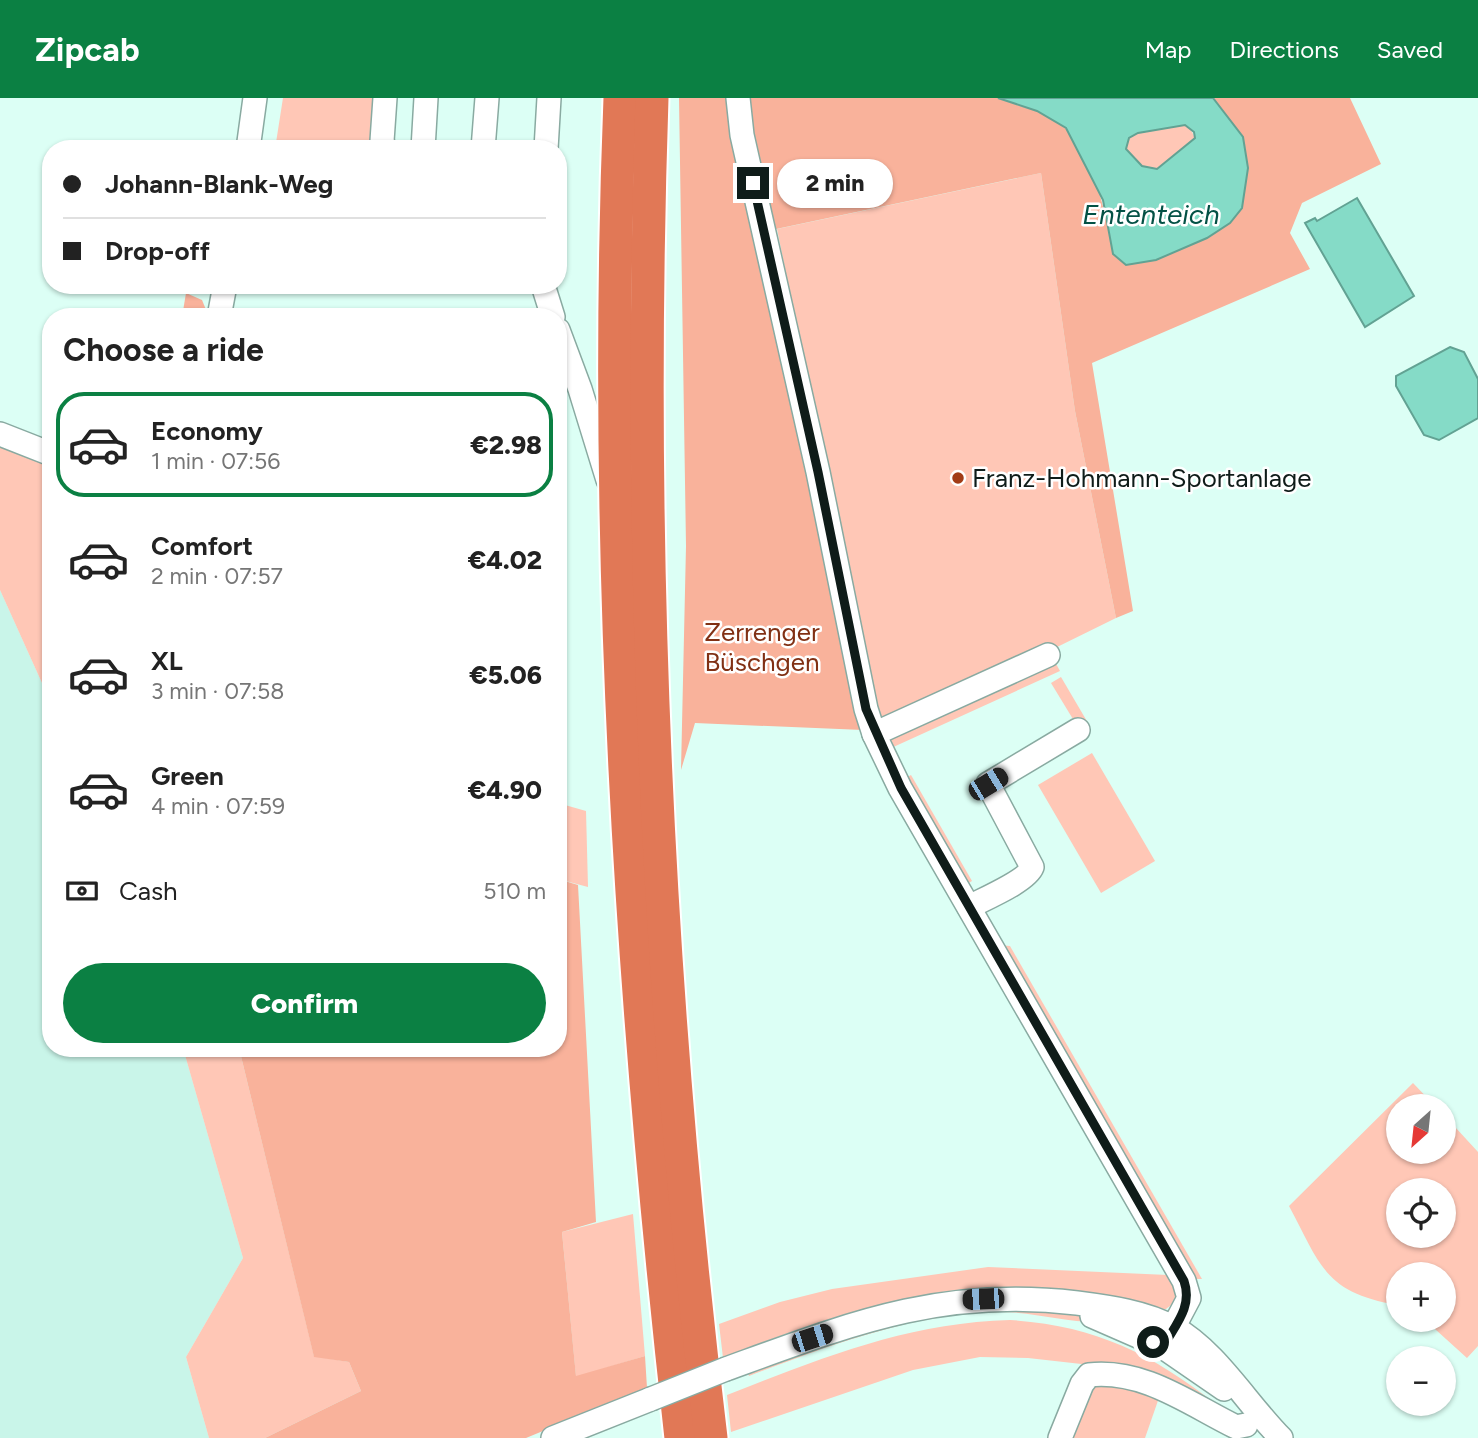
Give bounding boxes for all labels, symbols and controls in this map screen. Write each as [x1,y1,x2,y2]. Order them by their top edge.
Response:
text: Zipcab [35,30,140,69]
text: Map [1145,35,1191,64]
text: Directions [1229,35,1339,64]
text: Saved [1377,35,1443,64]
callout: 2 min [778,158,893,208]
route end [737,167,769,199]
text: Johann-Blank-Weg [105,168,333,200]
text: 2 min [806,169,864,197]
water label: Ententeich [1082,197,1220,231]
text: Drop-off [105,235,210,267]
text: Choose a ride [63,331,264,369]
icon: car [67,413,130,476]
text: Economy [151,415,263,447]
text: €2.98 [470,429,542,461]
text: 1 min · 07:56 [151,447,280,475]
place label: Franz-Hohmann-Sportanlage [972,462,1312,494]
marker: Franz-Hohmann-Sportanlage [950,470,966,486]
icon: car [67,528,130,591]
text: Comfort [151,530,253,562]
text: €4.02 [468,544,542,576]
text: 2 min · 07:57 [151,562,283,590]
park label: Zerrenger Büschgen [704,616,820,678]
icon: car [67,643,130,706]
text: XL [151,645,183,677]
text: €5.06 [469,659,542,691]
text: 3 min · 07:58 [151,677,284,705]
icon: car [67,758,130,821]
text: Green [151,760,224,792]
car [965,764,1012,804]
text: €4.90 [468,774,542,806]
text: 4 min · 07:59 [151,792,285,820]
icon: cash [63,872,101,910]
text: Cash [119,875,178,907]
text: 510 m [483,877,546,905]
button: Confirm [63,963,546,1043]
north arrow [1386,1094,1456,1164]
map controls [1386,1094,1456,1416]
button: locate [1386,1178,1456,1248]
button: + [1386,1262,1456,1332]
car [962,1288,1005,1310]
car [789,1322,836,1354]
route start [1137,1326,1169,1358]
button: − [1386,1346,1456,1416]

